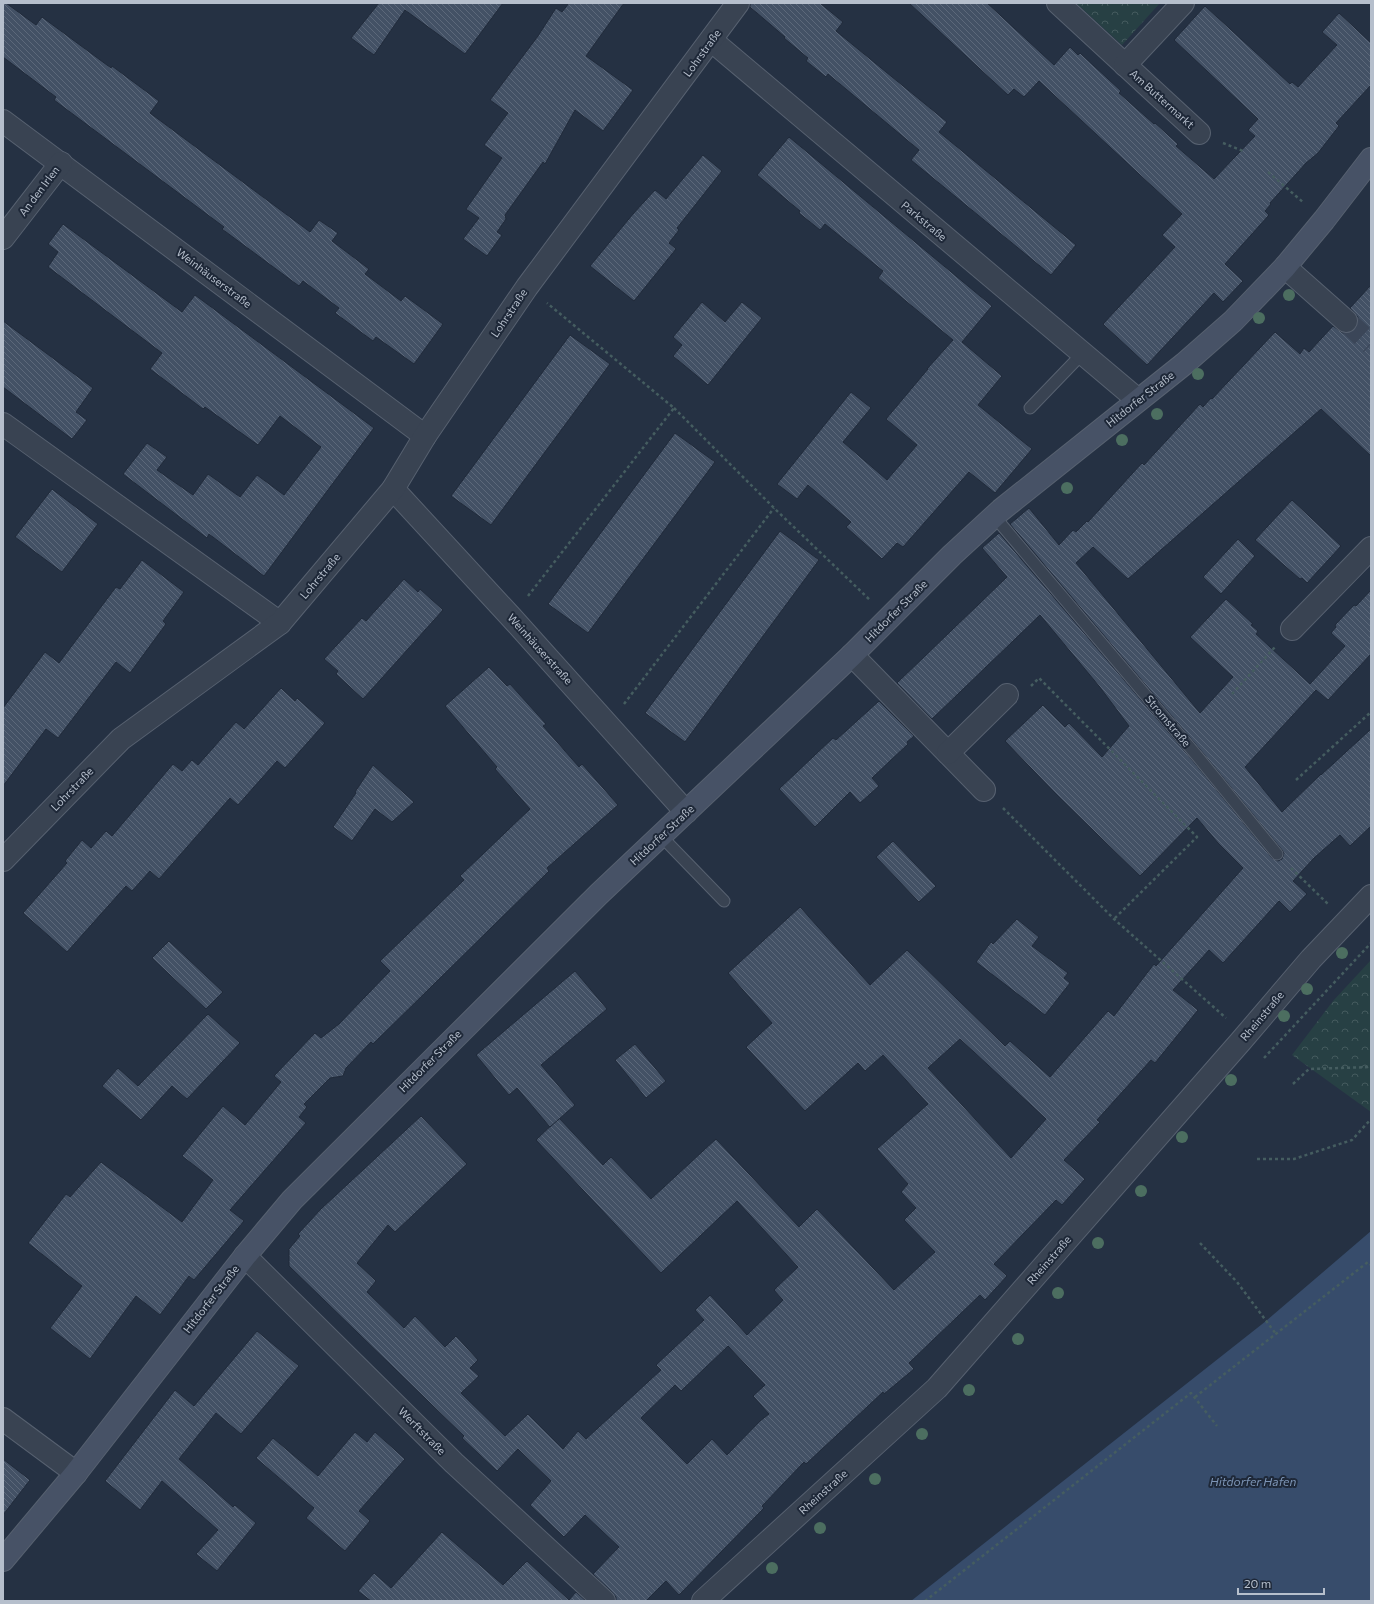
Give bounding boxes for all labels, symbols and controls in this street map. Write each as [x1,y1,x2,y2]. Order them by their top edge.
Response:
street label: Lohrstraße [680,26,723,79]
street label: Am Buttermarkt [1128,66,1197,131]
street label: An den Irlen [16,163,62,218]
street label: Parkstraße [899,198,950,243]
street label: Weinhäuserstraße [174,245,255,310]
street label: Lohrstraße [488,286,530,339]
street label: Hitdorfer Straße [1103,368,1176,429]
street label: Lohrstraße [297,550,343,601]
street label: Hitdorfer Straße [862,577,930,644]
street label: Weinhäuserstraße [505,611,576,687]
street label: Stromstraße [1143,692,1194,749]
street label: Lohrstraße [48,764,96,813]
street label: Hitdorfer Straße [627,802,696,868]
street label: Rheinstraße [1237,988,1286,1043]
street label: Hitdorfer Straße [396,1027,464,1094]
street label: Rheinstraße [1024,1232,1074,1287]
street label: Hitdorfer Straße [180,1262,241,1335]
street label: Werftstraße [396,1404,449,1457]
street label: Rheinstraße [796,1466,850,1517]
water label: Hitdorfer Hafen [1210,1474,1296,1488]
scale bar [1238,1570,1324,1596]
text: 20 m [1244,1576,1271,1590]

